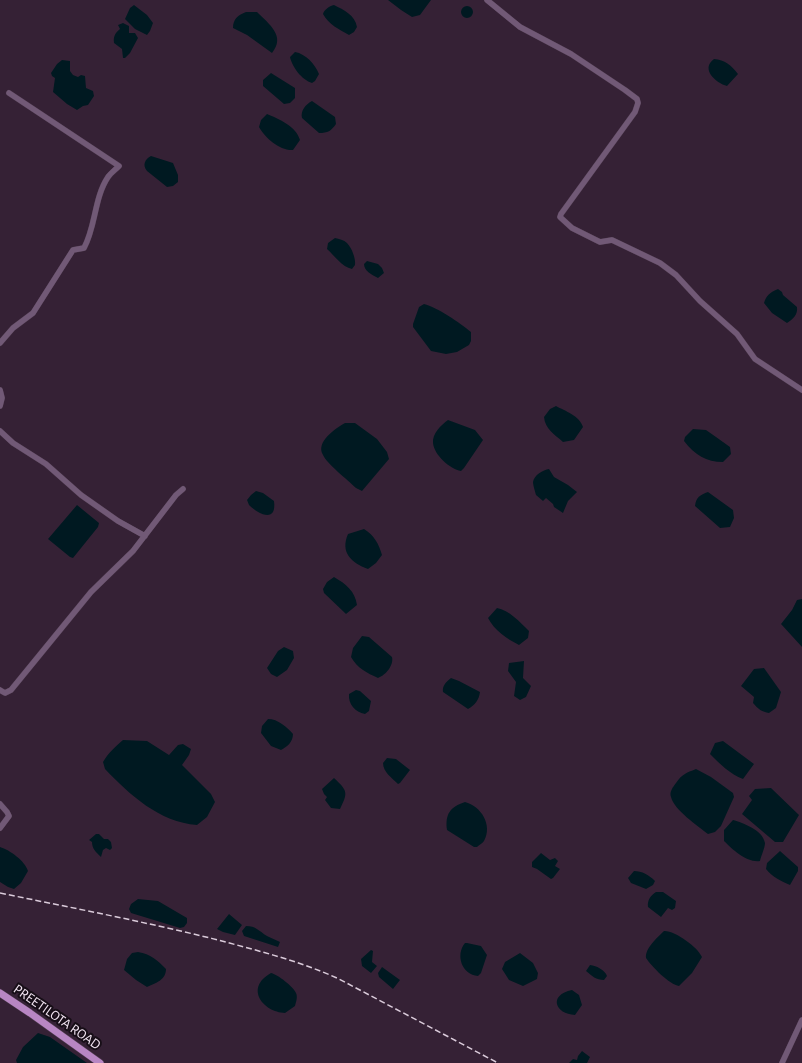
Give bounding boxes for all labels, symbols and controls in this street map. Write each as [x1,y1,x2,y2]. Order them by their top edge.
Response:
street label: PREETILOTA ROAD [10,981,104,1053]

